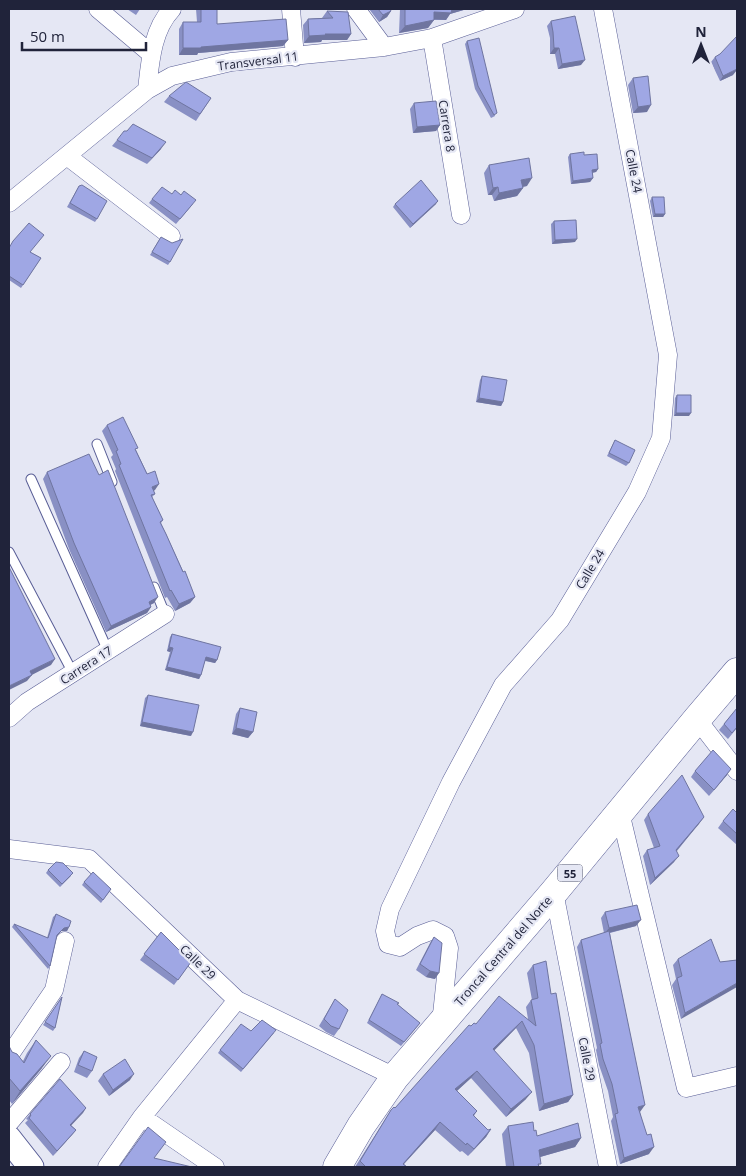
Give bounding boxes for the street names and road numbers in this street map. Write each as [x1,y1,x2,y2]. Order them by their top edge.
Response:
street label: Transversal 11 [217,48,299,74]
street label: Carrera 8 [435,99,460,153]
street label: Calle 24 [621,148,647,194]
street label: Calle 24 [571,546,609,592]
street label: Carrera 17 [57,642,116,688]
road number: 55 [558,864,582,881]
street label: Troncal Central del Norte [450,892,556,1010]
street label: Calle 29 [176,941,220,983]
street label: Calle 29 [574,1036,600,1082]

